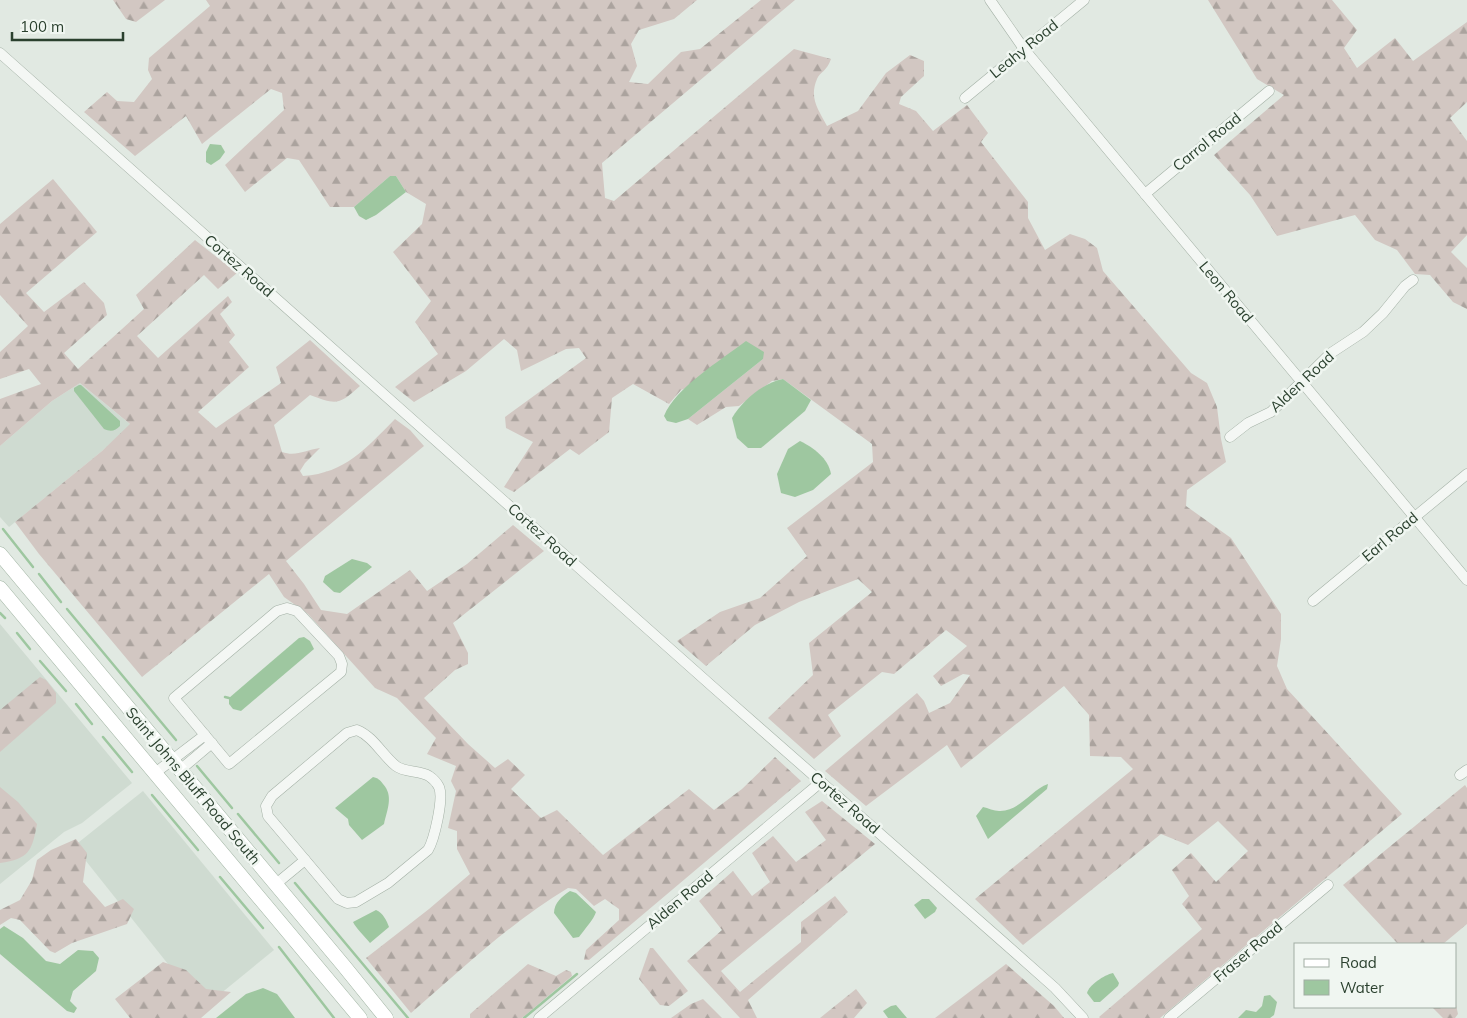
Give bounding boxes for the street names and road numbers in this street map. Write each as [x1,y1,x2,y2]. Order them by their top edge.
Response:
street label: Leahy Road [986,15,1062,82]
street label: Carrol Road [1169,108,1245,175]
street label: Cortez Road [201,230,278,301]
street label: Leon Road [1195,257,1258,326]
street label: Alden Road [1265,347,1338,416]
street label: Cortez Road [504,499,581,570]
street label: Earl Road [1358,508,1422,566]
street label: Saint Johns Bluff Road South [122,703,265,868]
street label: Cortez Road [807,767,884,838]
street label: Alden Road [642,866,717,933]
street label: Fraser Road [1209,917,1286,986]

